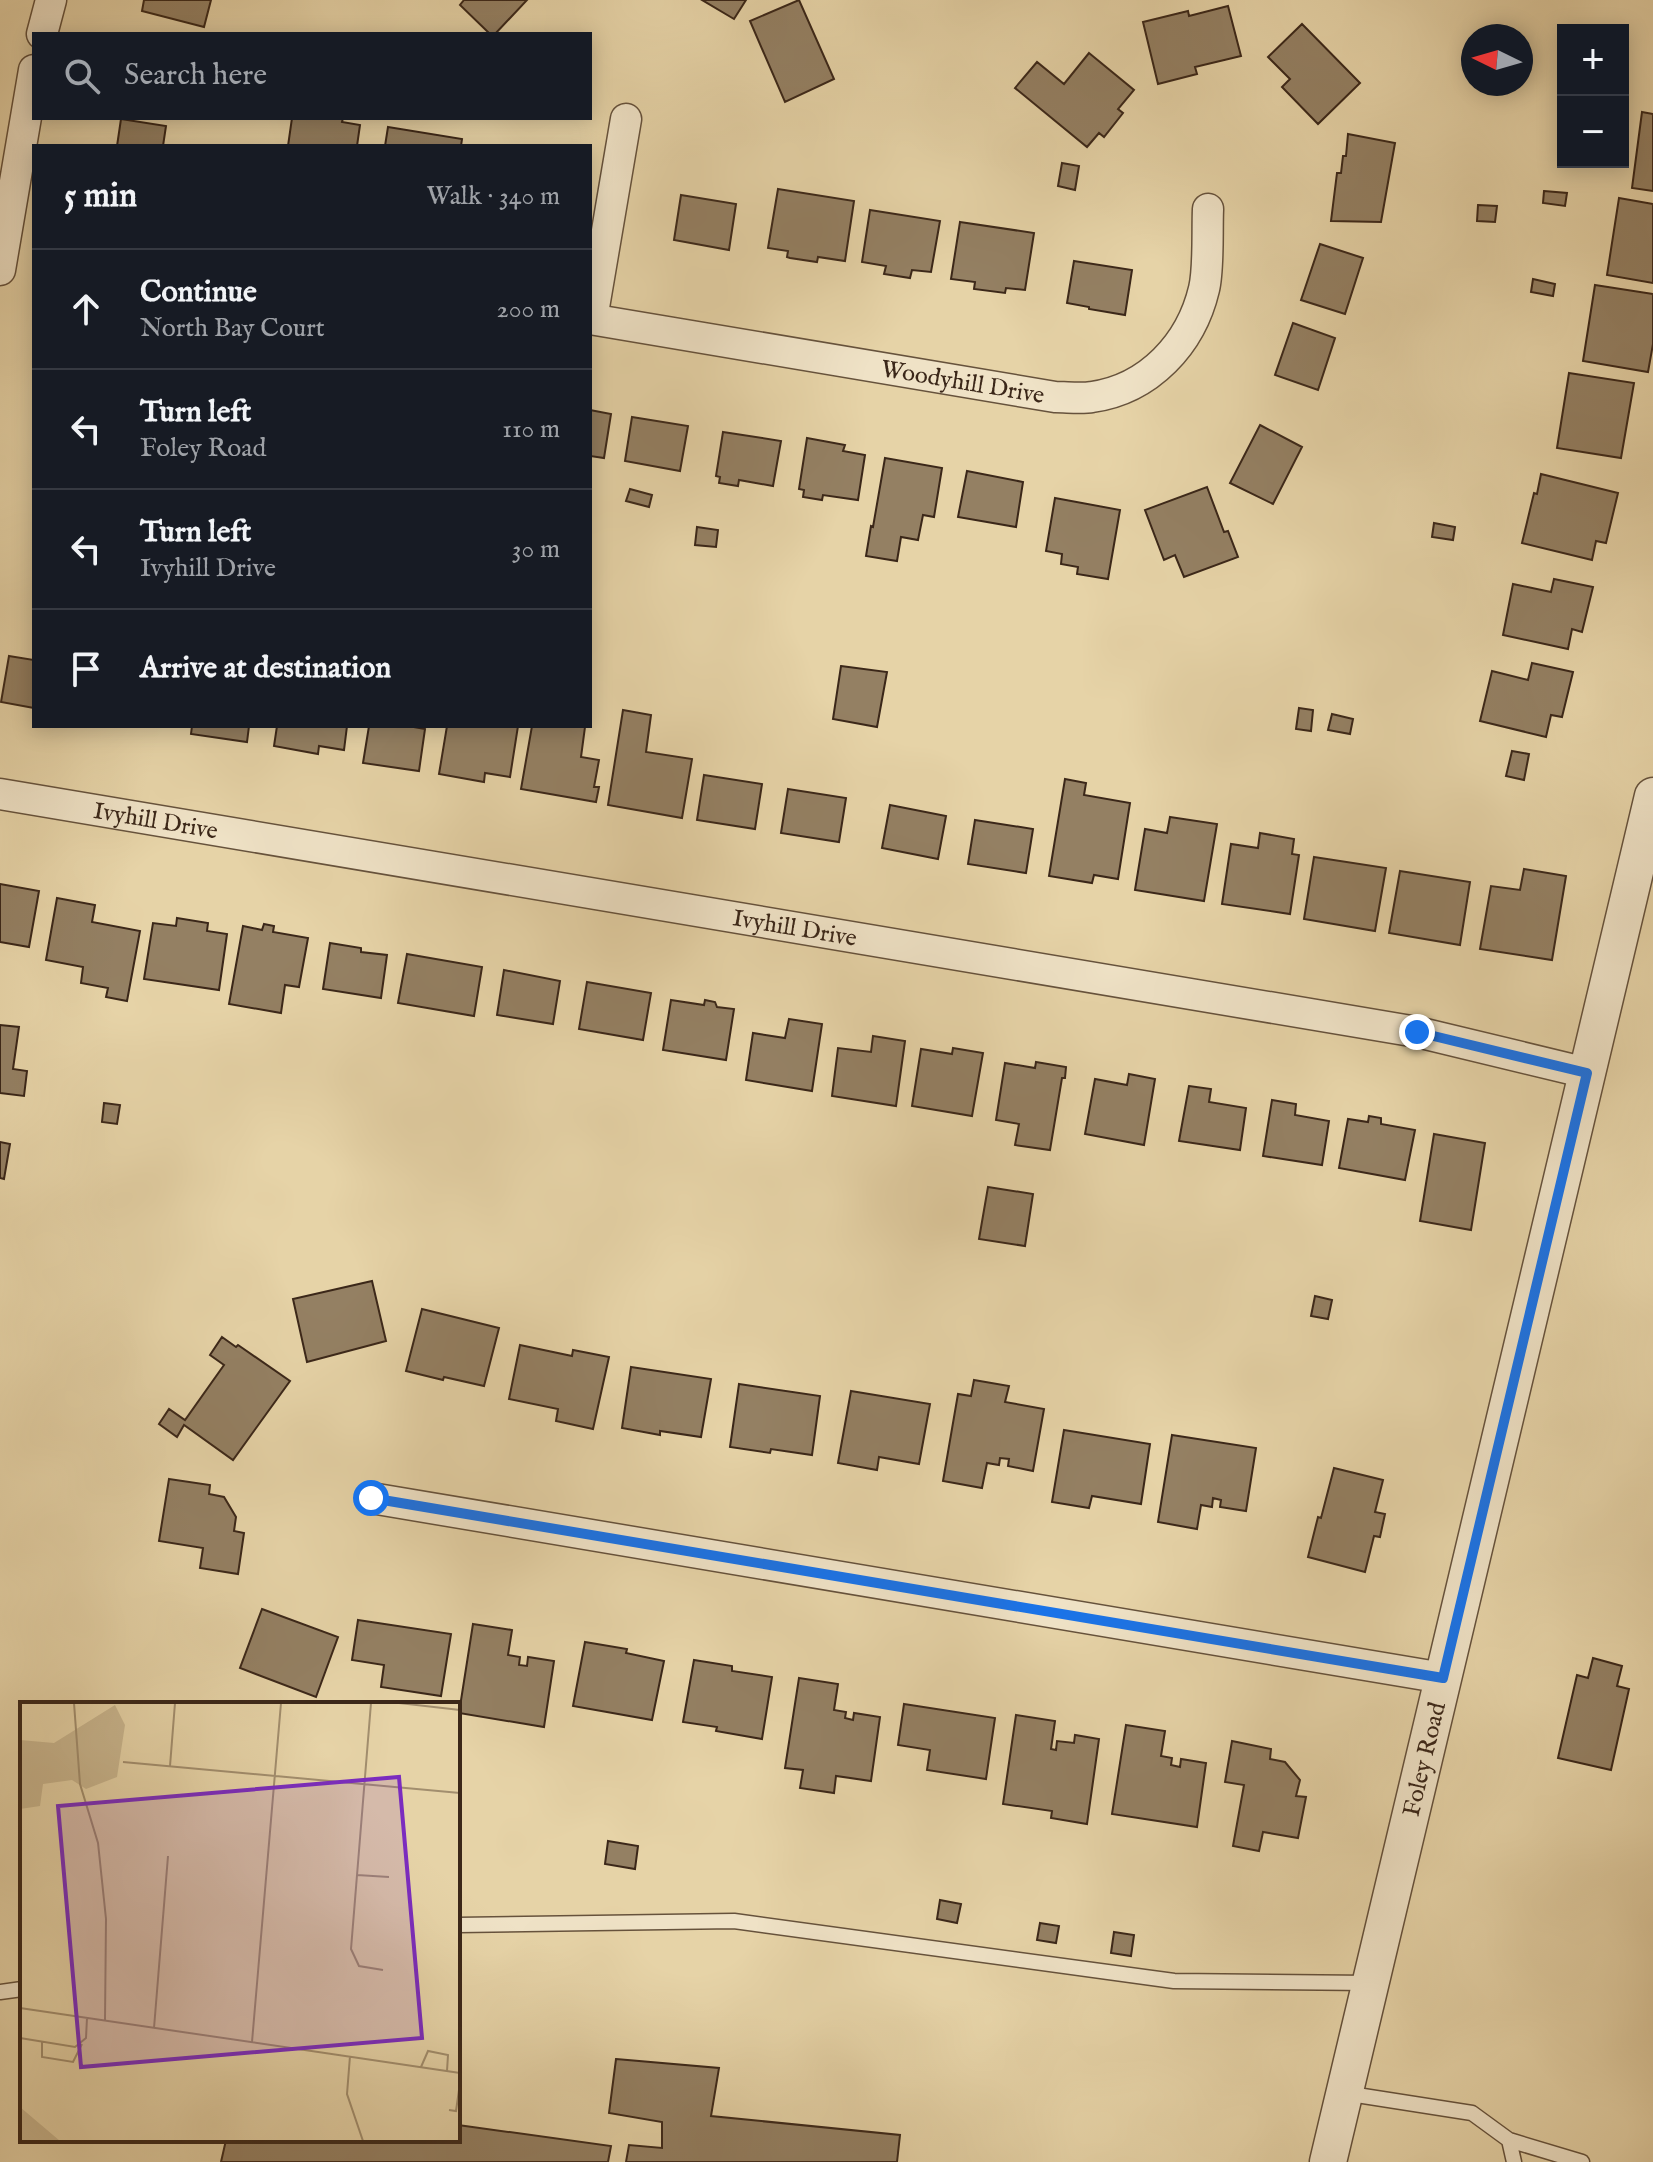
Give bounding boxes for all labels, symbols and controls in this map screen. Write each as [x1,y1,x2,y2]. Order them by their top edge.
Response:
north arrow [1461,24,1533,96]
map controls [1557,24,1629,168]
button: + [1557,24,1629,96]
search box [32,32,592,120]
icon: search [60,54,104,98]
text: Search here [124,57,267,95]
button: − [1557,96,1629,168]
text: 5 min [64,175,137,218]
text: Walk · 340 m [426,180,560,213]
text: Continue [140,274,257,312]
icon: ahead [64,287,108,331]
text: 200 m [496,293,560,326]
text: North Bay Court [140,312,325,345]
street label: Woodyhill Drive [878,354,1047,412]
text: Turn left [140,394,251,432]
icon: left [64,407,108,451]
text: 110 m [502,413,560,446]
text: Foley Road [140,432,266,465]
text: Turn left [140,514,251,552]
icon: left [64,527,108,571]
text: 30 m [512,533,560,566]
text: Ivyhill Drive [140,552,276,585]
icon: arrive [64,647,108,691]
text: Arrive at destination [140,650,391,688]
street label: Ivyhill Drive [91,796,220,847]
street label: Ivyhill Drive [730,903,859,955]
route end [1399,1014,1435,1050]
route start [353,1480,389,1516]
street label: Foley Road [1397,1699,1454,1820]
inset map [20,1702,460,2142]

